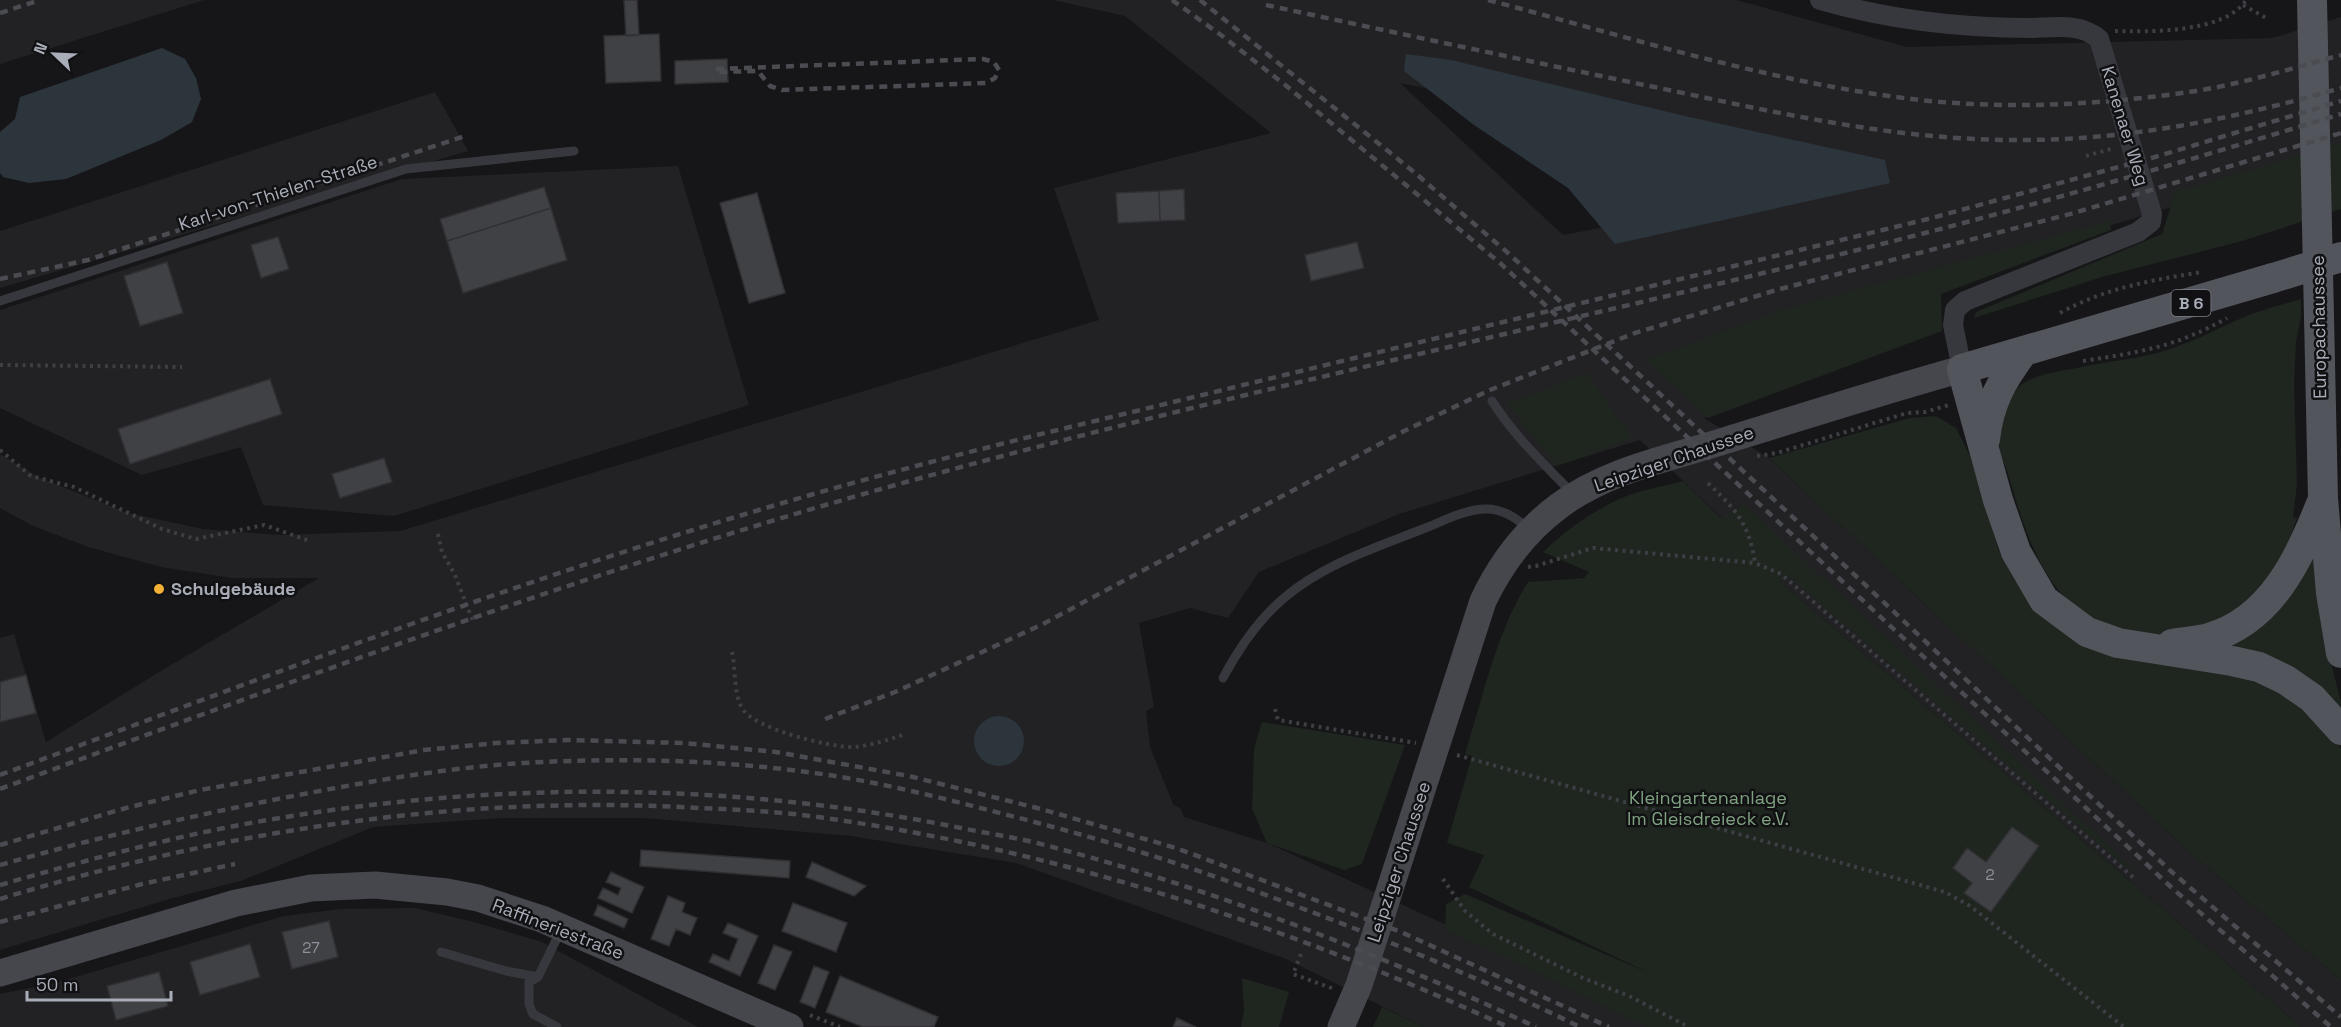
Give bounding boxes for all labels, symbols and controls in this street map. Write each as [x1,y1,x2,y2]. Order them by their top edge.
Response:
north arrow [24,24,84,84]
text: N [29,39,52,57]
street label: Kanenaer Weg [2096,63,2155,188]
street label: Karl-von-Thielen-Straße [176,149,380,236]
street label: Europachaussee [2306,255,2331,399]
road number: B 6 [2172,290,2210,316]
street label: Leipziger Chaussee [1591,420,1757,497]
place label: Schulgebäude [171,577,296,600]
marker: Schulgebäude [152,582,166,596]
street label: Leipziger Chaussee [1362,779,1435,945]
park label: Kleingartenanlage Im Gleisdreieck e.V. [1627,786,1789,830]
house number: 2 [1985,865,1995,884]
street label: Raffineriestraße [489,893,627,964]
house number: 27 [302,938,320,957]
scale bar [27,964,171,1002]
text: 50 m [36,973,78,996]

